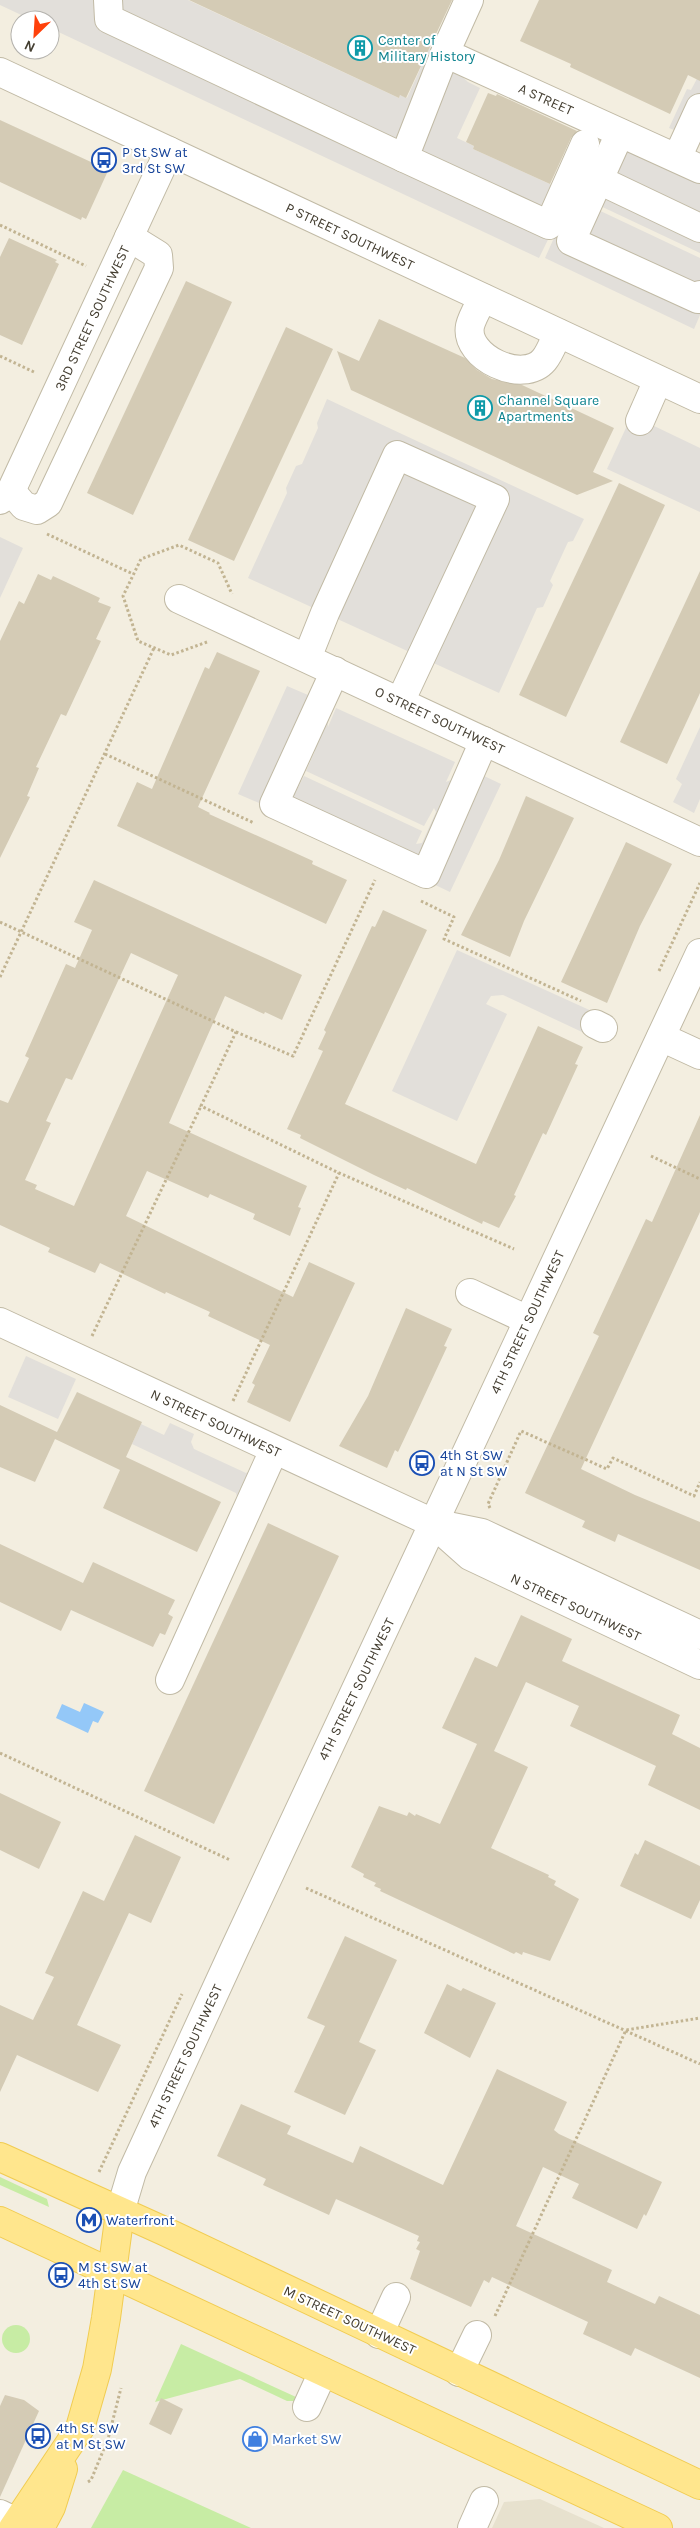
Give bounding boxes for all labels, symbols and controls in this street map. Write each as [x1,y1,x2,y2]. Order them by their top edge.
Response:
north arrow [10,10,60,60]
place label: Center of Military History [378,32,476,65]
building icon: Center of Military History [347,35,373,61]
text: N [22,37,38,56]
street label: A STREET [516,80,576,119]
place label: P St SW at 3rd St SW [122,144,187,177]
bus stop icon: P St SW at 3rd St SW [91,147,117,173]
street label: P STREET SOUTHWEST [283,199,417,274]
street label: 3RD STREET SOUTHWEST [51,243,134,394]
place label: Channel Square Apartments [498,392,599,425]
building icon: Channel Square Apartments [467,395,493,421]
street label: O STREET SOUTHWEST [372,683,507,758]
street label: 4TH STREET SOUTHWEST [487,1248,568,1397]
street label: N STREET SOUTHWEST [148,1386,284,1461]
place label: 4th St SW at N St SW [440,1447,508,1480]
bus stop icon: 4th St SW at N St SW [409,1450,435,1476]
street label: N STREET SOUTHWEST [508,1570,644,1645]
street label: 4TH STREET SOUTHWEST [315,1615,398,1763]
street label: 4TH STREET SOUTHWEST [145,1982,226,2131]
metro station icon: Waterfront [76,2207,102,2233]
place label: Waterfront [106,2212,175,2229]
place label: M St SW at 4th St SW [78,2259,148,2292]
bus stop icon: M St SW at 4th St SW [48,2262,74,2288]
street label: M STREET SOUTHWEST [281,2282,419,2359]
place label: 4th St SW at M St SW [56,2420,126,2453]
bus stop icon: 4th St SW at M St SW [25,2423,51,2449]
shop icon: Market SW [242,2426,268,2452]
place label: Market SW [272,2431,342,2448]

